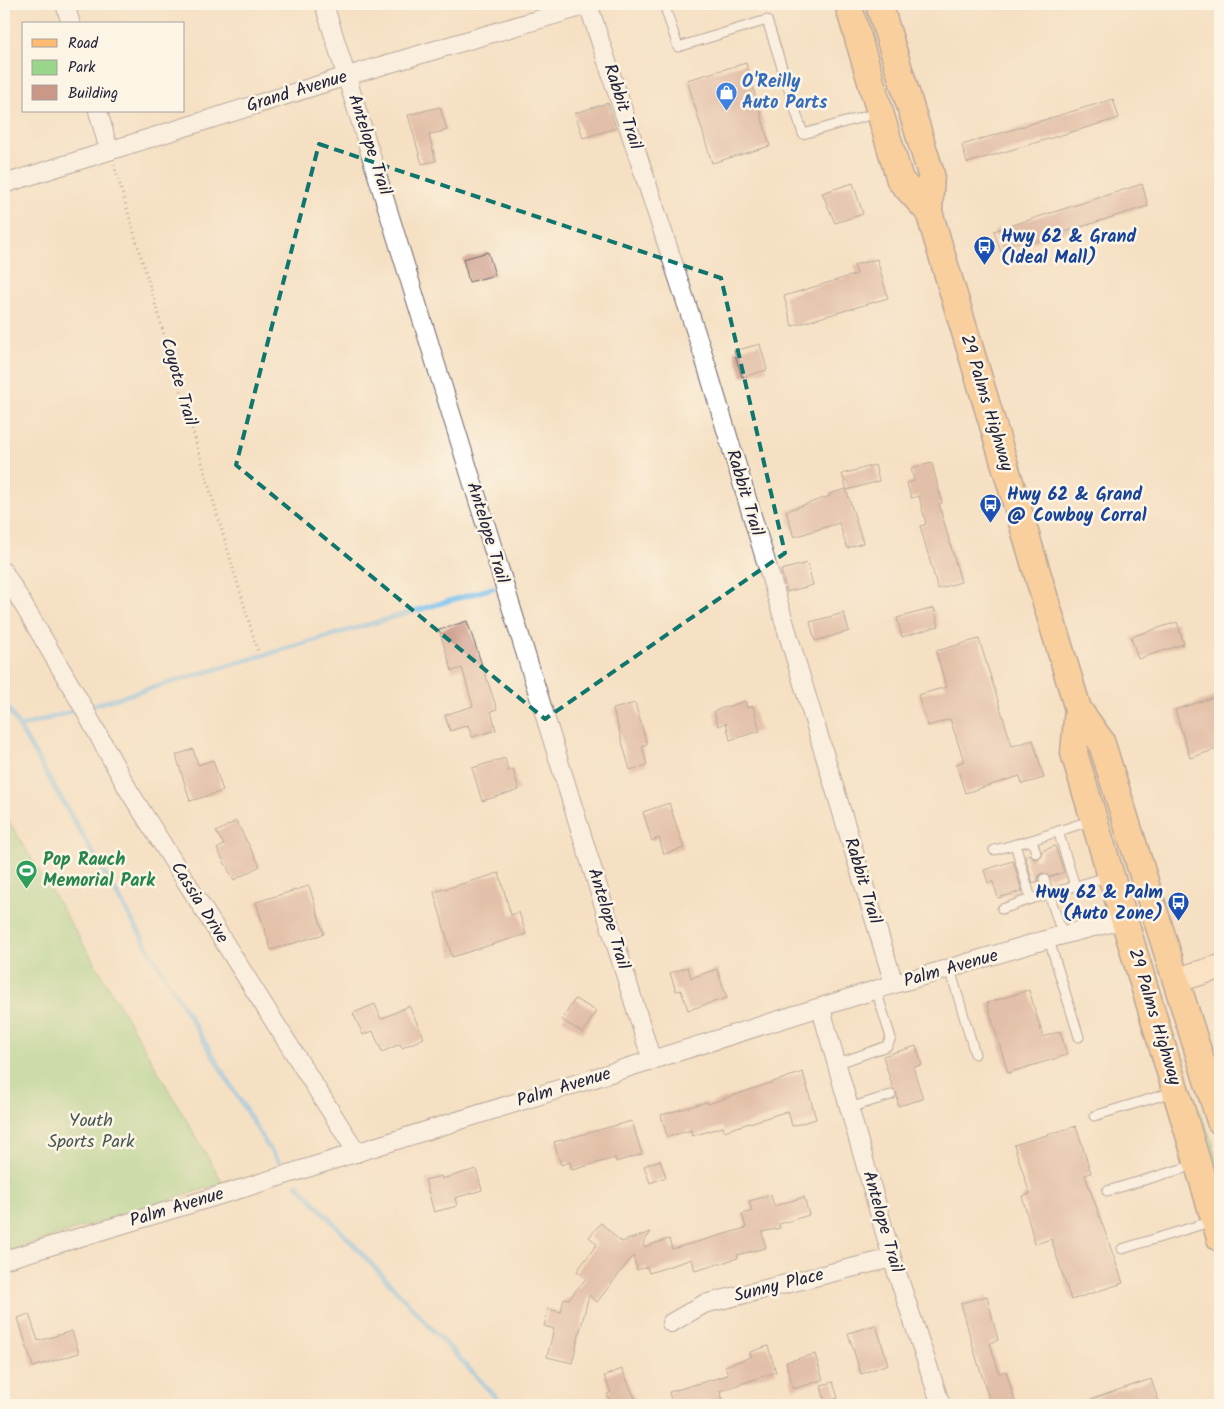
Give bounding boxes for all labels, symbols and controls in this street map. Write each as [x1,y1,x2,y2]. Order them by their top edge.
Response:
legend [22,22,185,112]
text: Road [68,32,99,56]
text: Park [68,56,96,80]
street label: Rabbit Trail [594,60,650,154]
street label: Grand Avenue [243,63,351,121]
place label: O'Reilly Auto Parts [742,68,828,118]
shop icon: O'Reilly Auto Parts [714,80,738,111]
text: Building [68,82,118,106]
street label: Antelope Trail [339,91,399,200]
place label: Hwy 62 & Grand (Ideal Mall) [1001,223,1136,273]
bus stop icon: Hwy 62 & Grand (Ideal Mall) [973,235,997,266]
street label: 29 Palms Highway [951,331,1021,476]
street label: Coyote Trail [152,334,205,430]
street label: Rabbit Trail [717,446,771,540]
street label: Antelope Trail [458,479,516,588]
place label: Hwy 62 & Grand @ Cowboy Corral [1007,481,1147,531]
bus stop icon: Hwy 62 & Grand @ Cowboy Corral [979,493,1003,524]
street label: Rabbit Trail [835,834,889,928]
place label: Pop Rauch Memorial Park [43,846,156,896]
street label: Cassia Drive [162,856,236,950]
sports icon: Pop Rauch Memorial Park [15,858,39,889]
street label: Antelope Trail [579,865,637,974]
place label: Hwy 62 & Palm (Auto Zone) [1035,879,1163,929]
bus stop icon: Hwy 62 & Palm (Auto Zone) [1167,891,1191,922]
street label: Palm Avenue [900,942,1002,996]
street label: 29 Palms Highway [1119,945,1189,1090]
street label: Palm Avenue [513,1060,615,1116]
park label: Youth Sports Park [48,1107,135,1157]
street label: Antelope Trail [854,1168,911,1277]
street label: Palm Avenue [126,1180,228,1236]
street label: Sunny Place [731,1261,827,1311]

